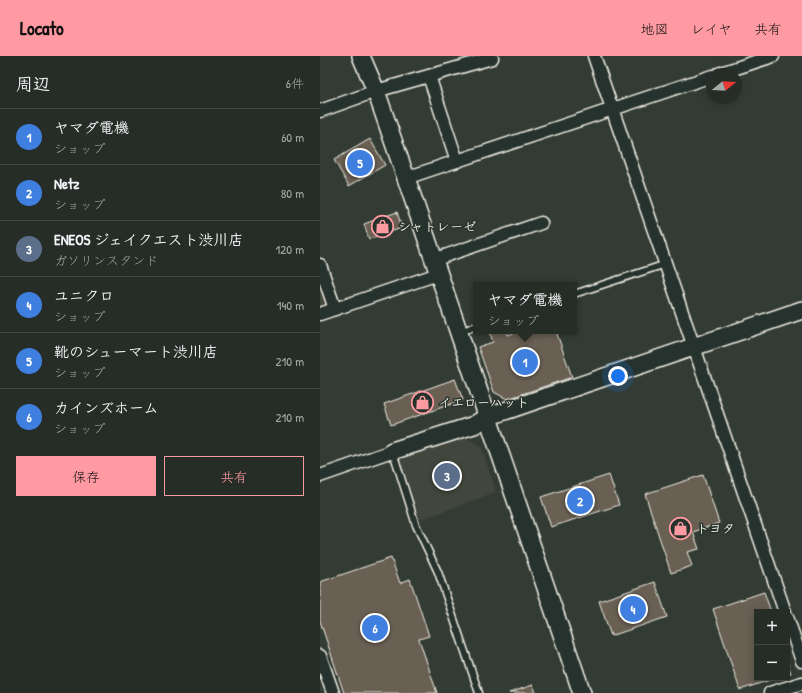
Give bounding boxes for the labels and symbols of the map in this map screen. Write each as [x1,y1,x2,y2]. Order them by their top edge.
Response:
north arrow [706,68,742,104]
pin: 5 [347,148,373,178]
shop icon: シャトレーゼ [370,213,396,239]
place label: シャトレーゼ [398,217,476,235]
pin: 1 [512,347,538,377]
your location [608,366,628,386]
shop icon: イエローハット [410,389,436,415]
place label: イエローハット [438,393,529,411]
pin: 3 [434,461,460,491]
pin: 2 [567,486,593,516]
shop icon: トヨタ [668,515,694,541]
place label: トヨタ [696,519,735,537]
pin: 4 [620,594,646,624]
pin: 6 [362,613,388,643]

